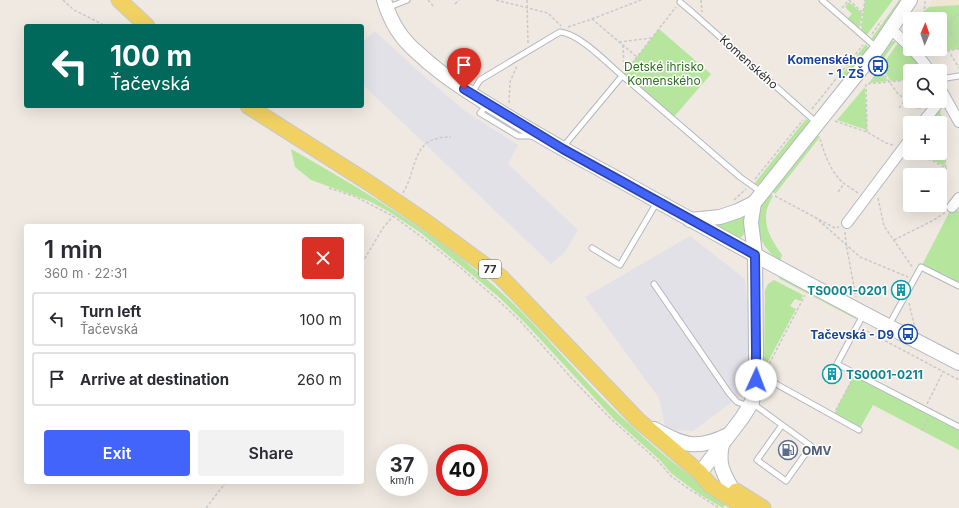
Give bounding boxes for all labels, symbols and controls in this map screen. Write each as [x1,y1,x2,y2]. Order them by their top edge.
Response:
north arrow [903,12,947,56]
map controls [903,12,947,212]
street label: Komenského [717,32,781,92]
text: 100 m [110,39,192,73]
icon: left [44,40,96,92]
pin [447,48,481,89]
place label: Komenského - 1. ZŠ [788,52,864,81]
icon: arrive [453,54,475,76]
bus stop icon: Komenského - 1. ZŠ [867,55,889,77]
park label: Detské ihrisko Komenského [624,59,704,88]
button: search [903,64,947,108]
text: Ťačevská [110,73,190,94]
button: + [903,116,947,160]
button: − [903,168,947,212]
text: 1 min [44,235,103,264]
button: close [302,237,344,279]
road number: 77 [479,260,501,278]
text: 360 m · 22:31 [44,265,127,281]
building icon: TS0001-0201 [890,279,912,301]
place label: TS0001-0201 [807,283,887,298]
text: Turn left [80,302,141,321]
icon: left [46,308,68,330]
text: 100 m [300,310,342,329]
text: Ťačevská [80,321,138,337]
bus stop icon: Tačevská - D9 [897,323,919,345]
place label: Tačevská - D9 [810,327,894,342]
position arrow [735,359,777,401]
building icon: TS0001-0211 [821,363,843,385]
place label: TS0001-0211 [846,367,923,382]
icon: arrive [46,368,68,390]
text: Arrive at destination [80,370,229,389]
text: 260 m [297,370,342,389]
button: Exit [44,430,190,476]
button: Share [198,430,344,476]
fuel station icon: OMV [777,439,799,461]
place label: OMV [802,443,831,458]
speed limit sign: 40 [436,444,488,496]
text: 37 [390,453,414,477]
text: km/h [390,474,414,486]

